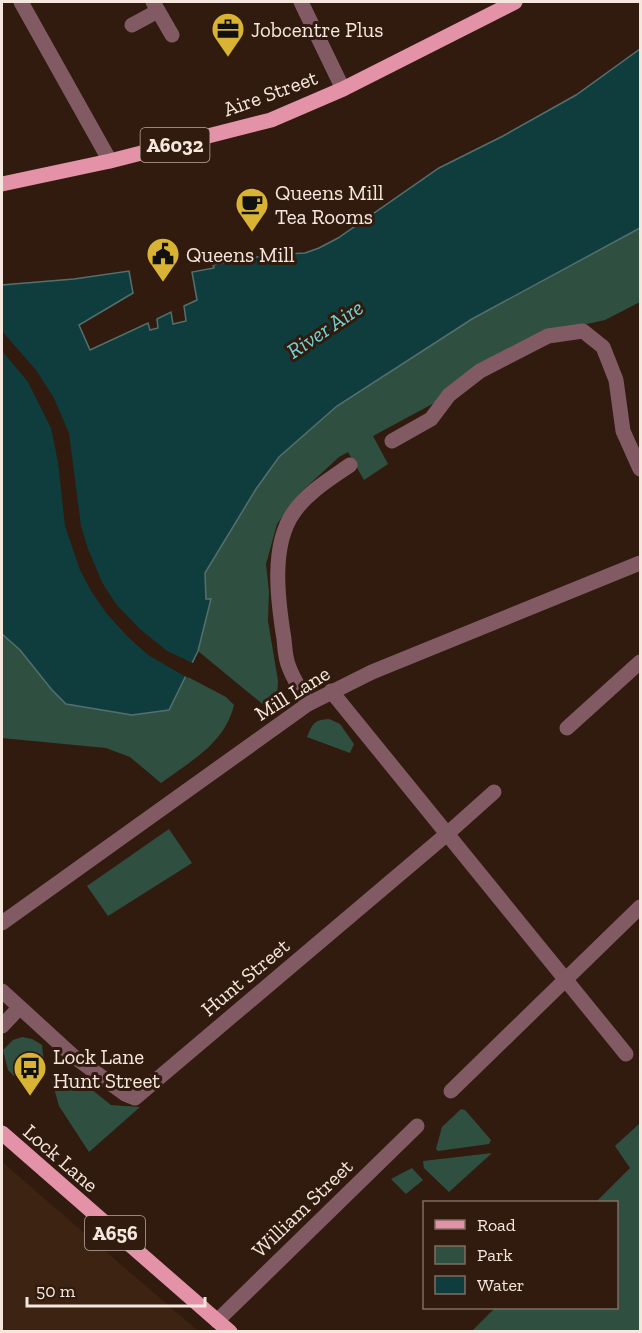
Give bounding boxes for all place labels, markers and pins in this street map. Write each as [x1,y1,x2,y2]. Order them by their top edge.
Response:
office icon: Jobcentre Plus [210,11,246,58]
place label: Jobcentre Plus [251,17,384,42]
place label: Queens Mill Tea Rooms [275,180,384,229]
cafe icon: Queens Mill Tea Rooms [234,186,270,233]
public building icon: Queens Mill [145,236,181,283]
place label: Queens Mill [186,242,295,267]
place label: Lock Lane Hunt Street [53,1044,160,1093]
bus stop icon: Lock Lane Hunt Street [12,1050,48,1097]

